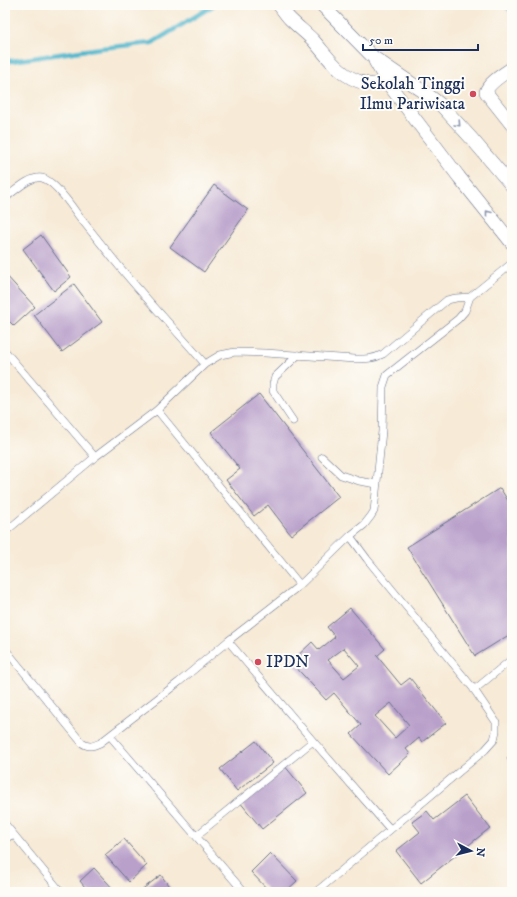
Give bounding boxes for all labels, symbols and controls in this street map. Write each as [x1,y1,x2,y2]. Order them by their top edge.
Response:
scale bar [363,26,478,52]
text: 50 m [369,33,393,48]
place label: Sekolah Tinggi Ilmu Pariwisata [360,73,466,115]
marker: Sekolah Tinggi Ilmu Pariwisata [468,89,478,99]
one-way arrow [453,119,461,127]
one-way arrow [485,210,492,217]
place label: IPDN [266,651,309,673]
marker: IPDN [253,657,263,667]
north arrow [451,831,491,871]
text: N [472,847,487,857]

